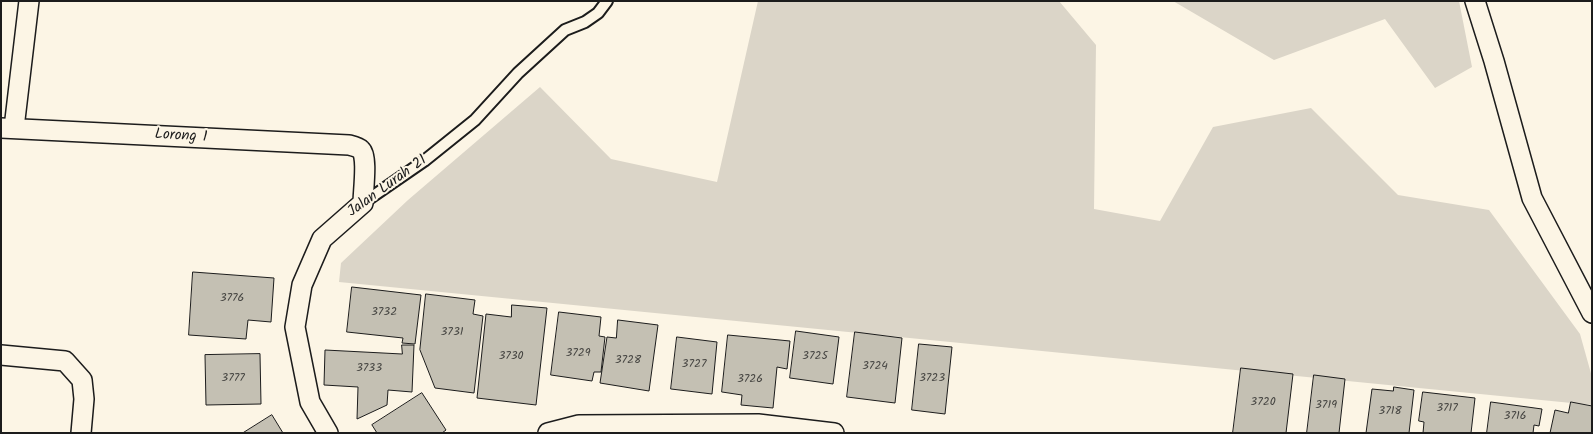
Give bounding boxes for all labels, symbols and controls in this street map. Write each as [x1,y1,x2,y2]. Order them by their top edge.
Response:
street label: Lorong 1 [154,127,208,147]
street label: Jalan Lurah 21 [345,152,431,222]
house number: 3776 [220,292,244,306]
house number: 3732 [371,306,397,320]
house number: 3731 [440,326,464,340]
house number: 3729 [565,347,591,361]
house number: 3730 [498,350,524,364]
house number: 3725 [802,350,828,364]
house number: 3728 [615,354,641,368]
house number: 3727 [682,358,706,372]
house number: 3724 [862,360,888,374]
house number: 3733 [356,362,382,376]
house number: 3777 [221,372,245,386]
house number: 3723 [919,372,945,386]
house number: 3726 [737,373,763,387]
house number: 3720 [1250,396,1276,410]
house number: 3719 [1315,399,1337,413]
house number: 3717 [1436,402,1458,416]
house number: 3718 [1378,405,1402,419]
house number: 3716 [1504,410,1526,424]

